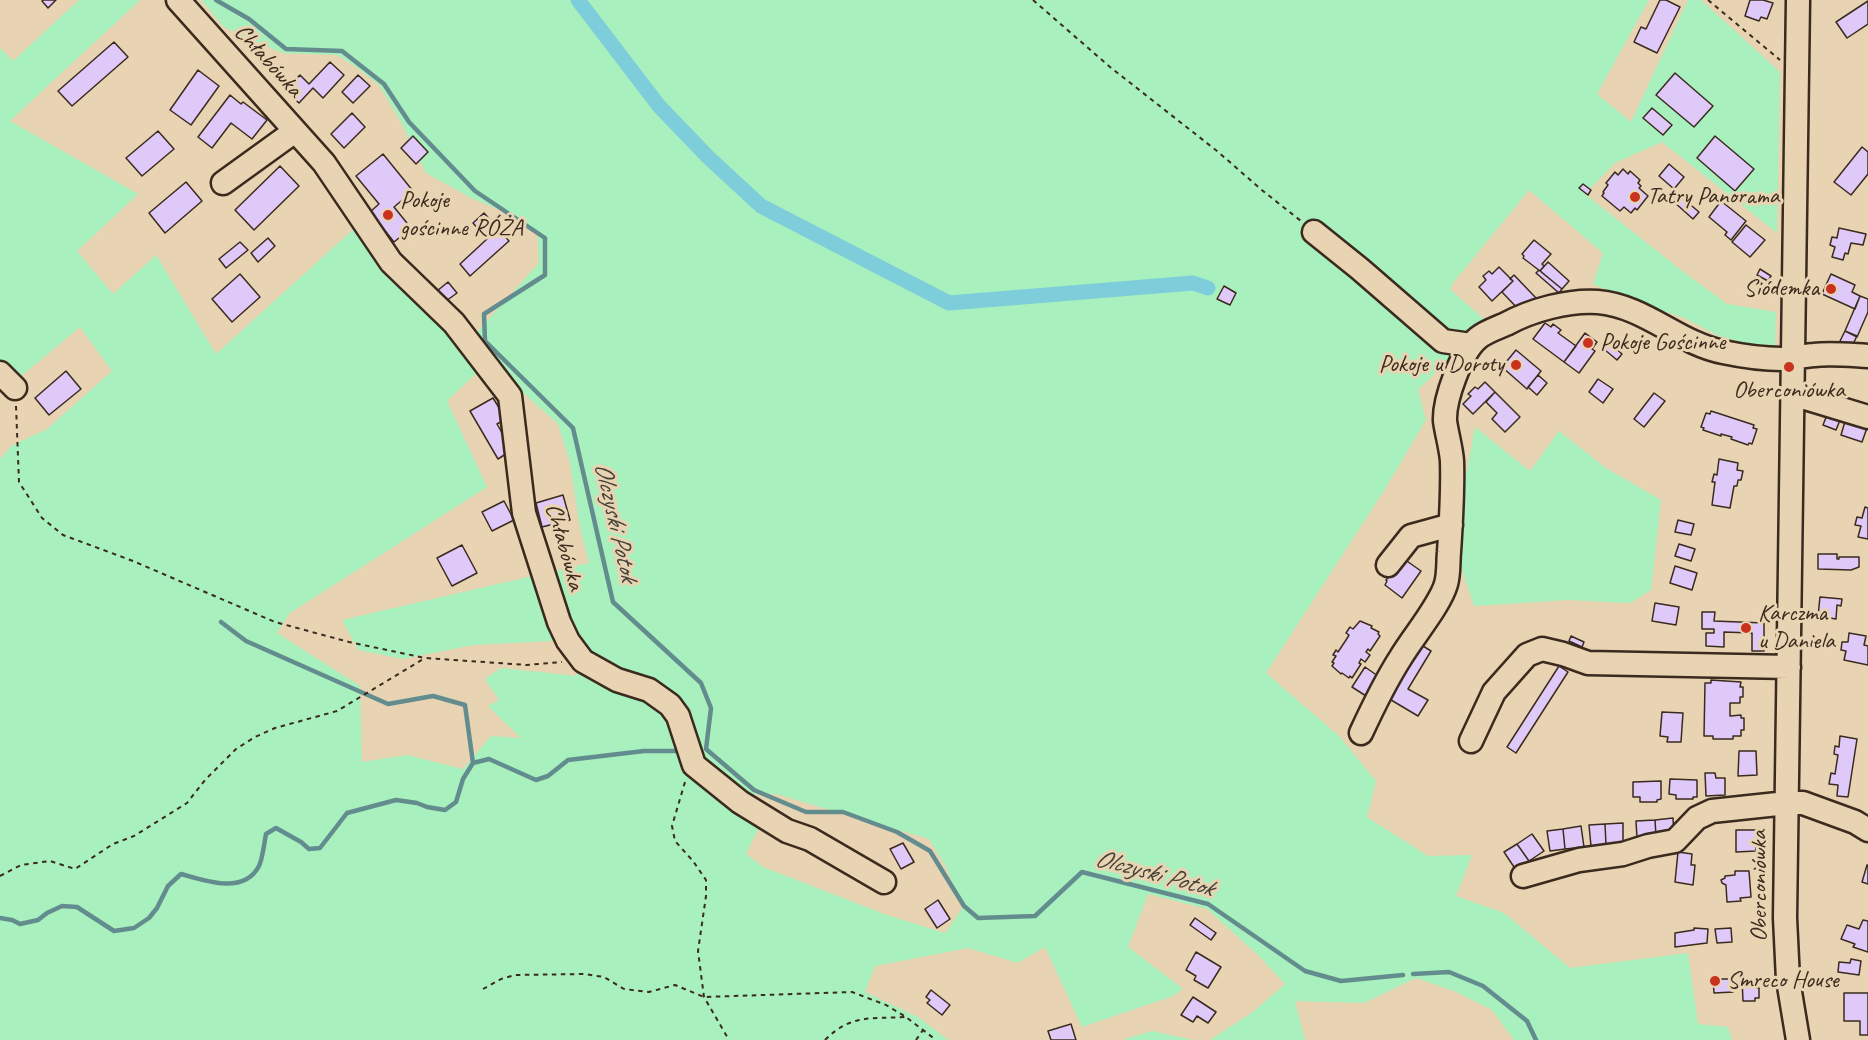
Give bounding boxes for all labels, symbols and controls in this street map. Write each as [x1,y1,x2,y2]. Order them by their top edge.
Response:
street label: Chłabówka [228,18,308,104]
place label: Tatry Panorama [1647,183,1779,211]
place label: Pokoje gościnne RÓŻA [400,187,523,243]
marker: Tatry Panorama [1628,190,1642,204]
marker: Pokoje gościnne RÓŻA [381,208,395,222]
place label: Siódemka [1744,275,1819,303]
marker: Siódemka [1824,282,1838,296]
place label: Pokoje Gościnne [1600,329,1725,357]
marker: Pokoje Gościnne [1581,336,1595,350]
place label: Pokoje u Doroty [1379,351,1504,379]
marker: Pokoje u Doroty [1509,358,1523,372]
marker: Oberconiówka [1782,360,1796,374]
place label: Oberconiówka [1733,377,1845,405]
water label: Olczyski Potok [586,459,644,585]
street label: Chłabówka [538,500,590,594]
place label: Karczma u Daniela [1758,600,1835,656]
marker: Karczma u Daniela [1739,621,1753,635]
street label: Oberconiówka [1746,830,1774,942]
water label: Olczyski Potok [1091,843,1217,905]
place label: Smreco House [1727,967,1839,995]
marker: Smreco House [1708,974,1722,988]

